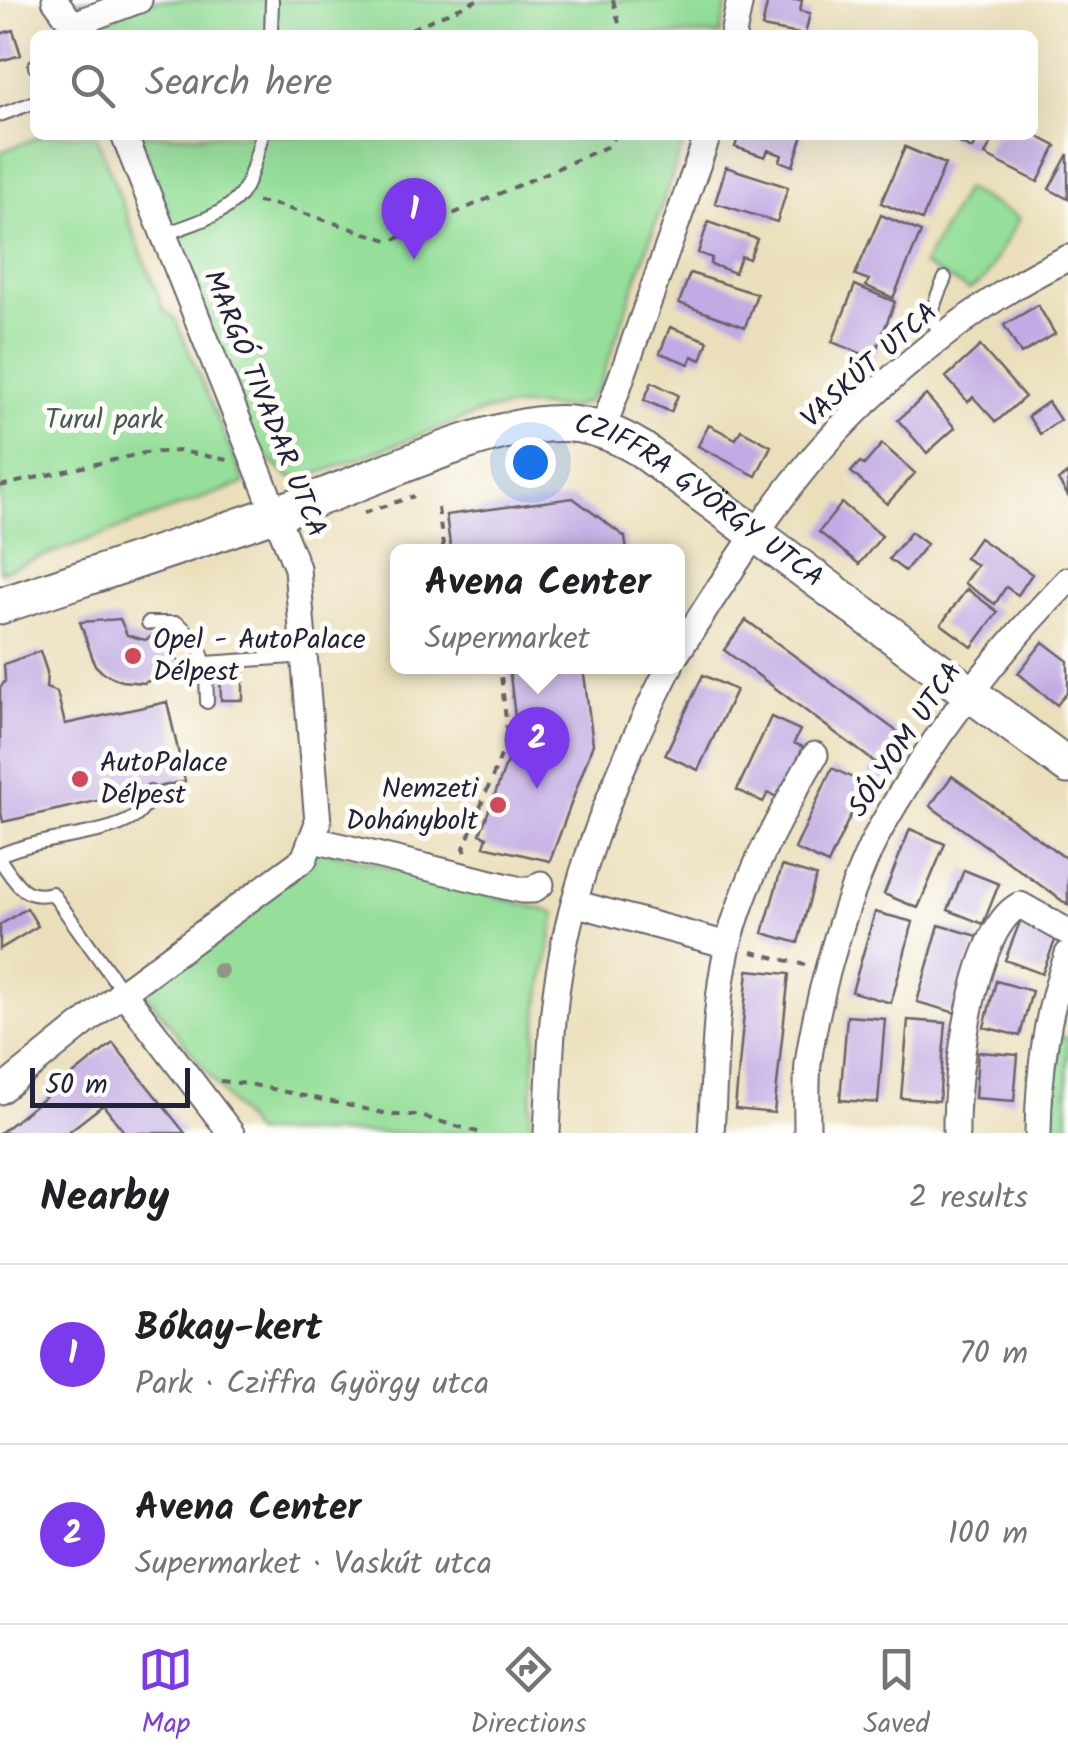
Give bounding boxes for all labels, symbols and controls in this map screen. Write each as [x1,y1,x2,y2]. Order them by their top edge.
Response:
search box [30,30,1038,140]
text: Search here [145,55,332,115]
icon: search [65,58,120,113]
pin: 1 [382,178,446,260]
street label: MARGÓ TIVADAR UTCA [190,264,338,544]
street label: VASKÚT UTCA [791,292,949,440]
park label: Turul park [45,398,164,443]
street label: CZIFFRA GYÖRGY UTCA [571,402,833,600]
your location [505,437,556,488]
popup [390,544,685,674]
text: Avena Center [424,554,651,614]
text: Supermarket [424,614,590,665]
place label: Opel - AutoPalace Délpest [153,618,366,695]
marker: Opel - AutoPalace Délpest [122,645,144,667]
street label: SÓLYOM UTCA [837,653,975,827]
pin: 2 [504,706,570,789]
place label: AutoPalace Délpest [100,741,228,818]
place label: Nemzeti Dohánybolt [346,767,479,844]
marker: AutoPalace Délpest [69,768,91,790]
marker: Nemzeti Dohánybolt [487,794,509,816]
scale bar [30,1063,190,1108]
text: 50 m [45,1063,108,1108]
text: Nearby [40,1165,169,1232]
text: 2 results [909,1173,1028,1224]
text: Bókay-kert [135,1299,322,1359]
text: 1 [68,1329,77,1380]
text: 70 m [959,1329,1028,1380]
text: Park · Cziffra György utca [135,1359,489,1410]
text: Avena Center [135,1479,361,1539]
text: 2 [63,1509,82,1560]
text: 100 m [948,1509,1028,1560]
text: Supermarket · Vaskút utca [135,1539,492,1590]
tab: Map [138,1642,193,1747]
tab: Directions [470,1642,586,1747]
tab: Saved [863,1642,930,1747]

